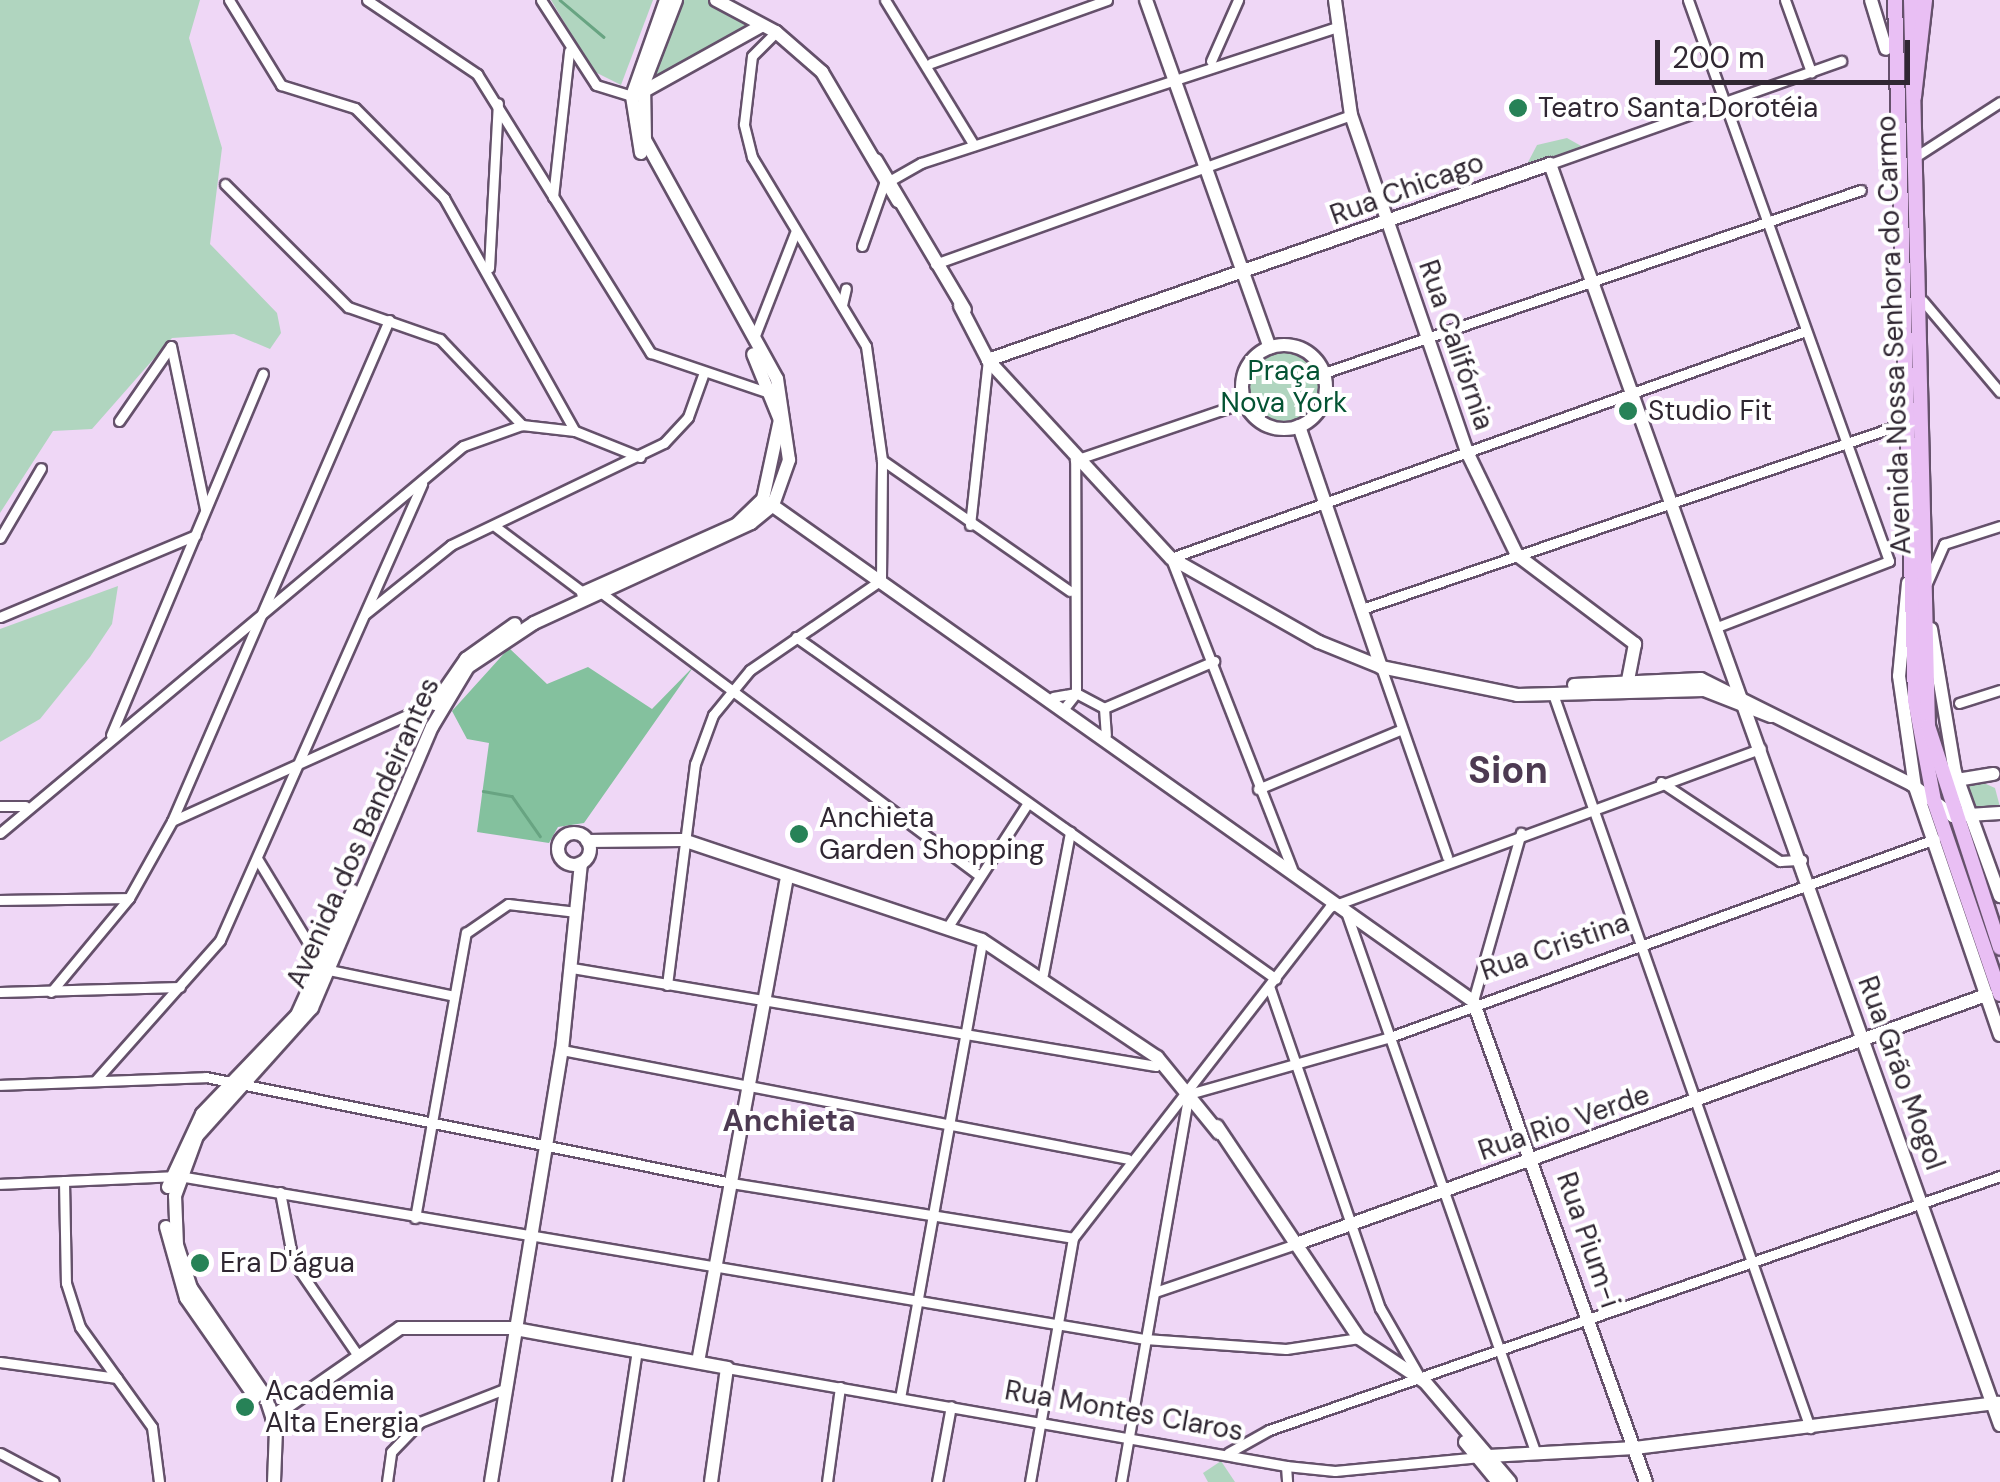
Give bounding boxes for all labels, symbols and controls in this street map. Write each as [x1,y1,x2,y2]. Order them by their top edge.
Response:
scale bar [1660,20,1915,82]
text: 200 m [1672,38,1765,77]
place label: Teatro Santa Dorotéia [1538,91,1818,125]
marker: Teatro Santa Dorotéia [1507,97,1529,119]
street label: Avenida Nossa Senhora do Carmo [1870,115,1918,555]
street label: Rua Chicago [1326,146,1488,232]
street label: Rua Califórnia [1411,256,1501,434]
park label: Praça Nova York [1221,354,1347,420]
place label: Studio Fit [1648,394,1772,428]
marker: Studio Fit [1617,400,1639,422]
street label: Avenida dos Bandeirantes [279,673,447,993]
district label: Sion [1468,748,1548,794]
place label: Anchieta Garden Shopping [819,801,1045,867]
marker: Anchieta Garden Shopping [788,823,810,845]
street label: Rua Cristina [1476,906,1634,988]
street label: Rua Grão Mogol [1850,972,1952,1174]
street label: Rua Rio Verde [1474,1078,1654,1168]
district label: Anchieta [722,1103,856,1139]
street label: Rua Pium-i [1549,1168,1627,1312]
place label: Era D'água [220,1246,355,1280]
marker: Era D'água [189,1252,211,1274]
street label: Rua Montes Claros [1002,1373,1246,1449]
place label: Academia Alta Energia [265,1374,419,1440]
marker: Academia Alta Energia [234,1396,256,1418]

